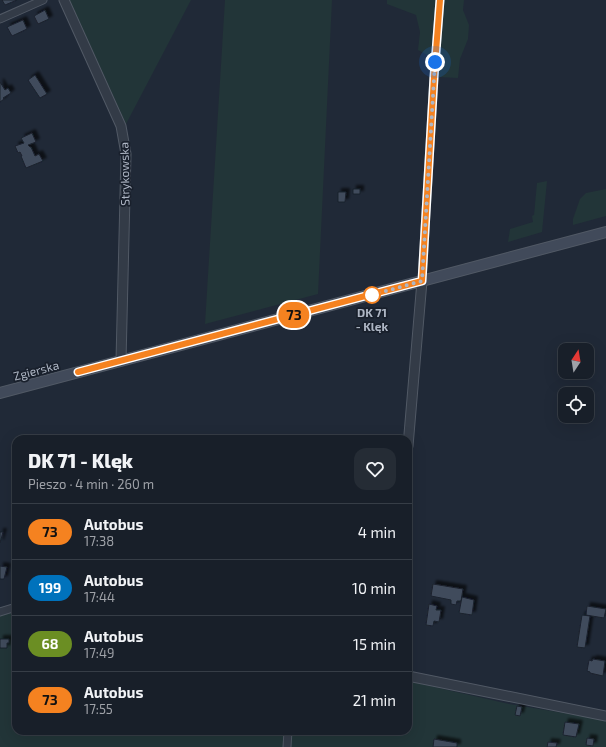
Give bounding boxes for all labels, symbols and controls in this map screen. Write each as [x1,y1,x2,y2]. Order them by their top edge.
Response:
your location [425,52,445,72]
street label: Strykowska [116,142,132,206]
marker: DK 71 - Klęk [363,286,381,304]
line badge: 73 [276,302,312,328]
place label: DK 71 - Klęk [356,305,389,333]
text: 73 [286,306,302,323]
north arrow [558,343,594,379]
map controls [558,343,594,423]
street label: Zgierska [12,357,60,383]
button: locate [558,387,594,423]
button: heart [354,448,396,490]
text: DK 71 - Klęk [28,449,133,472]
text: Pieszo · 4 min · 260 m [28,476,154,492]
text: Autobus [84,515,143,533]
text: 73 [42,523,58,540]
text: 4 min [358,523,396,541]
text: 17:38 [84,533,114,549]
text: Autobus [84,571,143,589]
text: 199 [39,579,61,596]
text: 10 min [352,579,396,597]
text: 17:44 [84,589,115,605]
text: Autobus [84,627,143,645]
text: 68 [42,635,58,652]
text: 15 min [353,635,396,653]
text: 17:49 [84,645,114,661]
text: Autobus [84,683,143,701]
text: 73 [42,691,58,708]
text: 21 min [353,691,396,709]
text: 17:55 [84,701,113,717]

